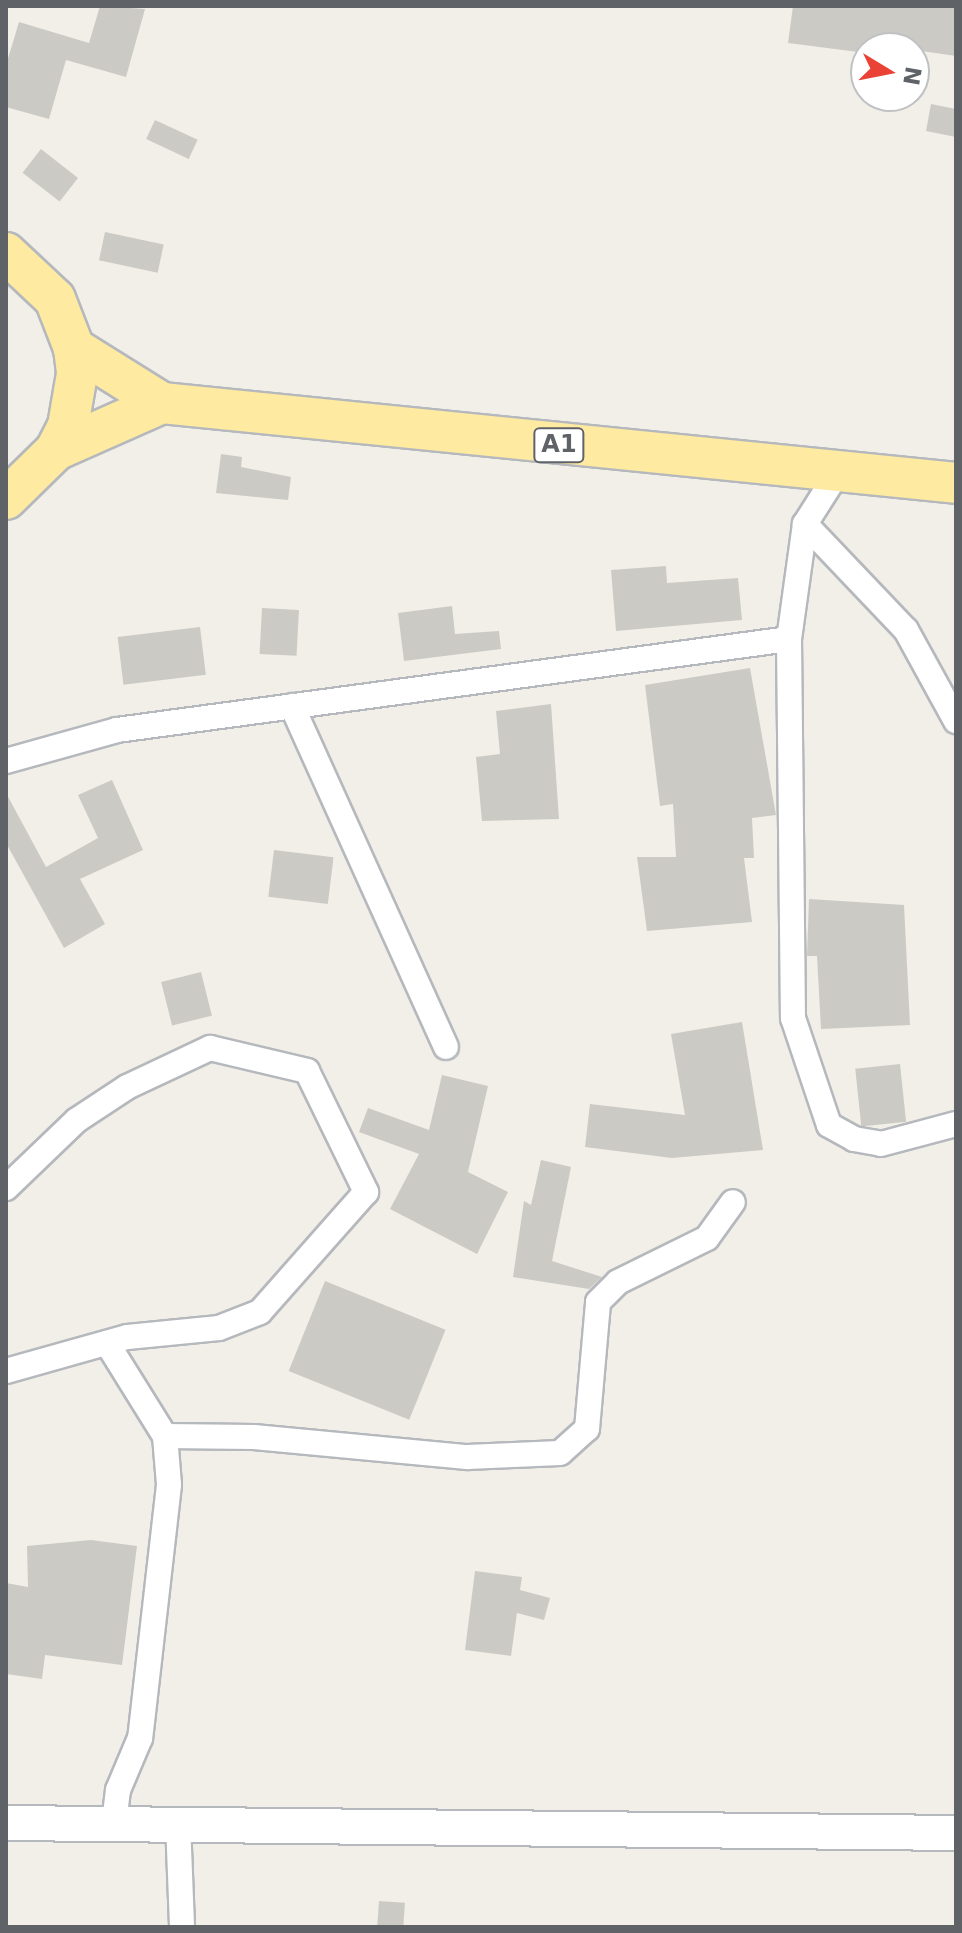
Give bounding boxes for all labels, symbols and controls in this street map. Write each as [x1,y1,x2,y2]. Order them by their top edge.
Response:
north arrow [850,32,930,112]
text: N [898,65,926,87]
road number: A1 [533,425,585,465]

